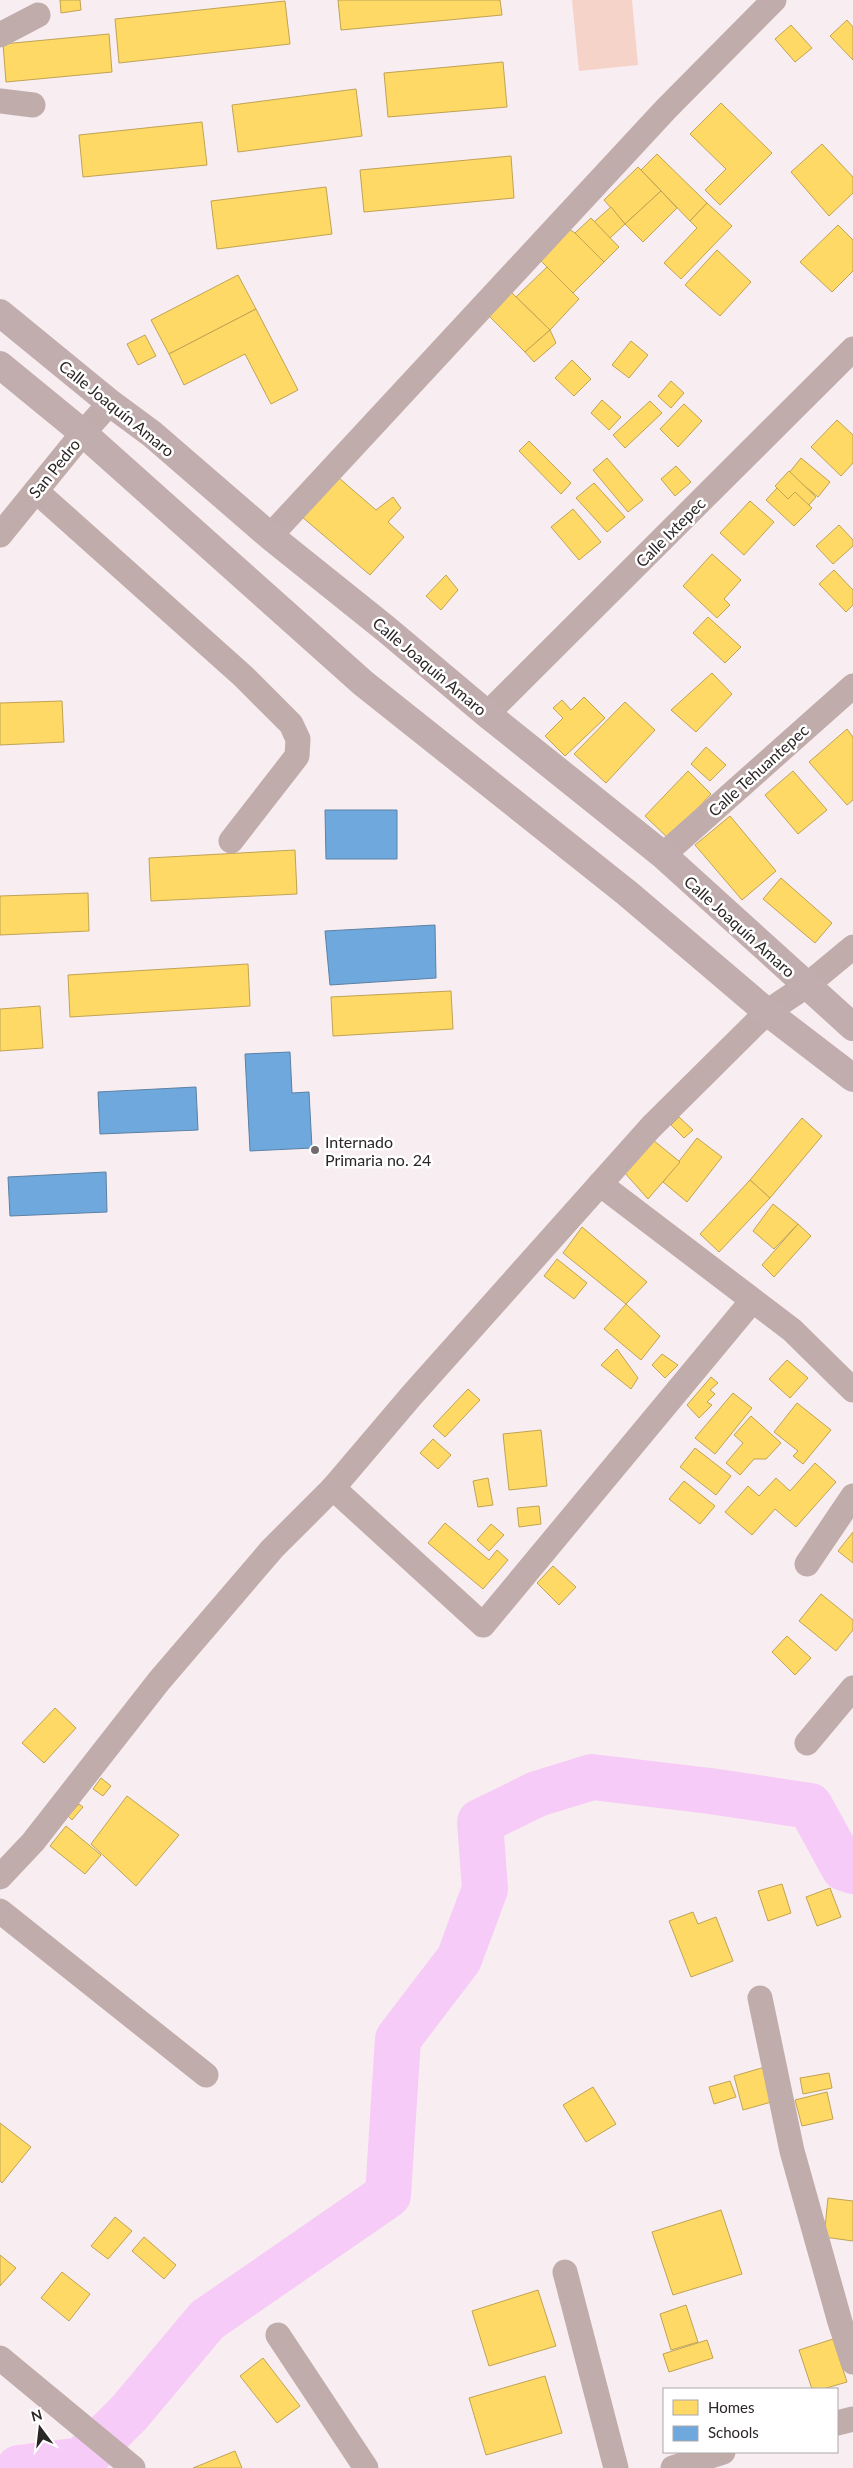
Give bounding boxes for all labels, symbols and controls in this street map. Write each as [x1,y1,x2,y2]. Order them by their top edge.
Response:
street label: Calle Joaquín Amaro [56,356,178,460]
street label: San Pedro [24,435,84,501]
street label: Calle Ixtepec [631,493,709,571]
street label: Calle Joaquín Amaro [369,613,491,719]
street label: Calle Tehuantepec [704,720,812,820]
street label: Calle Joaquín Amaro [681,871,799,981]
place label: Internado Primaria no. 24 [325,1132,431,1169]
marker: Internado Primaria no. 24 [309,1144,321,1156]
legend [663,2388,838,2453]
text: Homes [708,2398,754,2416]
north arrow [15,2403,65,2453]
text: N [29,2405,44,2425]
text: Schools [708,2423,759,2441]

